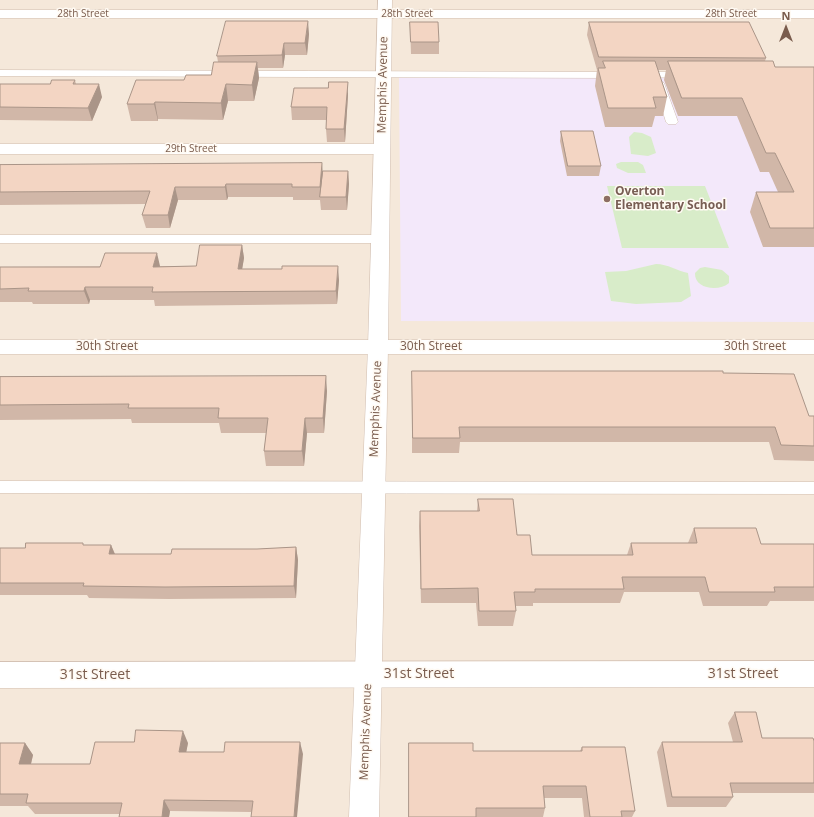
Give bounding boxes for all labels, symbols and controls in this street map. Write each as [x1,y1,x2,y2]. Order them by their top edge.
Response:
street label: 28th Street [57,8,109,20]
street label: 28th Street [381,8,433,20]
street label: 28th Street [705,8,757,20]
north arrow [766,8,806,48]
text: N [782,8,790,23]
street label: Memphis Avenue [375,36,391,134]
street label: 29th Street [165,143,217,155]
place label: Overton Elementary School [615,185,726,213]
marker: Overton Elementary School [602,194,612,204]
street label: 30th Street [76,340,138,354]
street label: 30th Street [400,340,462,354]
street label: 30th Street [724,340,786,354]
street label: Memphis Avenue [367,360,385,458]
street label: 31st Street [384,666,454,682]
street label: 31st Street [708,666,778,682]
street label: 31st Street [60,667,130,683]
street label: Memphis Avenue [357,683,375,781]

